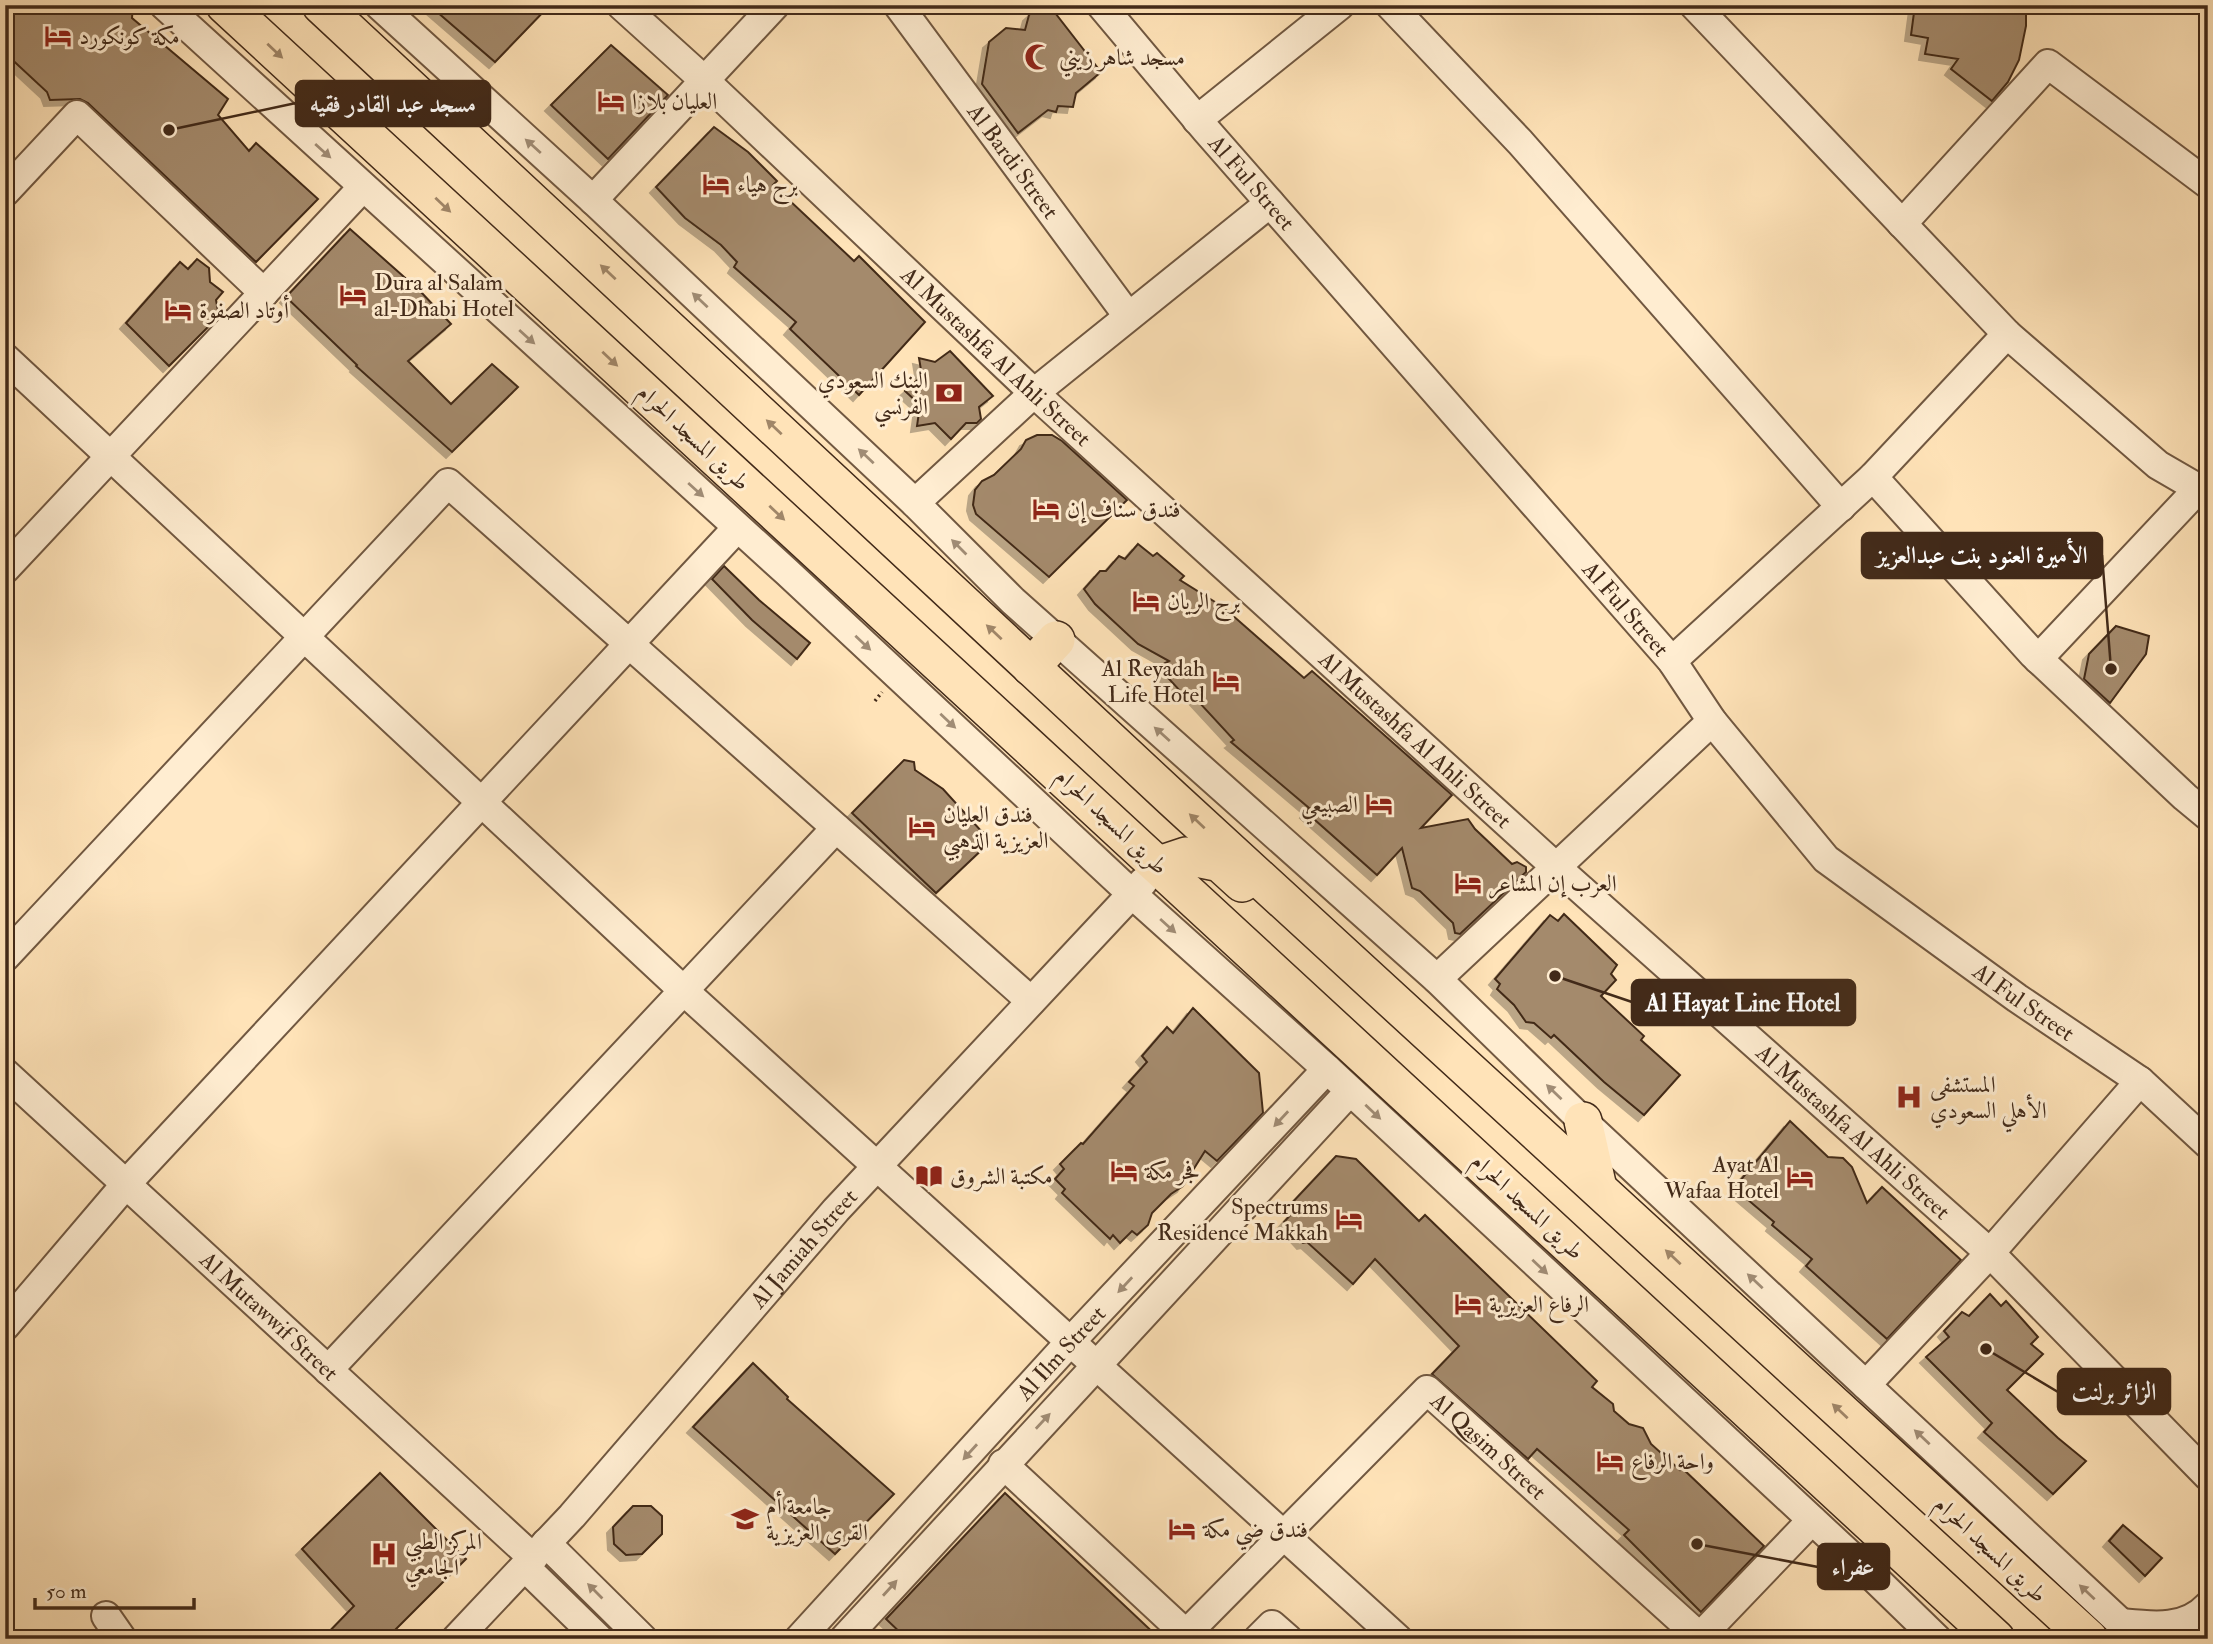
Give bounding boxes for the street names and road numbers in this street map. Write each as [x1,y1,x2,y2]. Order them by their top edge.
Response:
street label: Al Bardi Street [960,97,1065,225]
street label: Al Ful Street [1201,128,1301,236]
street label: Al Mustashfa Al Ahli Street [894,260,1097,453]
street label: طريق المسجد الحرام [628,378,756,501]
street label: Al Ful Street [1575,554,1675,663]
street label: Al Mustashfa Al Ahli Street [1312,644,1517,835]
street label: طريق المسجد الحرام [1046,762,1174,885]
street label: Al Ful Street [1966,956,2080,1048]
street label: Al Mustashfa Al Ahli Street [1749,1037,1956,1226]
street label: طريق المسجد الحرام [1462,1147,1590,1270]
street label: Al Jamiah Street [743,1183,864,1315]
street label: Al Mutawwif Street [193,1245,344,1387]
street label: Al Ilm Street [1010,1299,1112,1407]
street label: Al Qasim Street [1424,1386,1552,1506]
street label: طريق المسجد الحرام [1925,1490,2053,1613]

